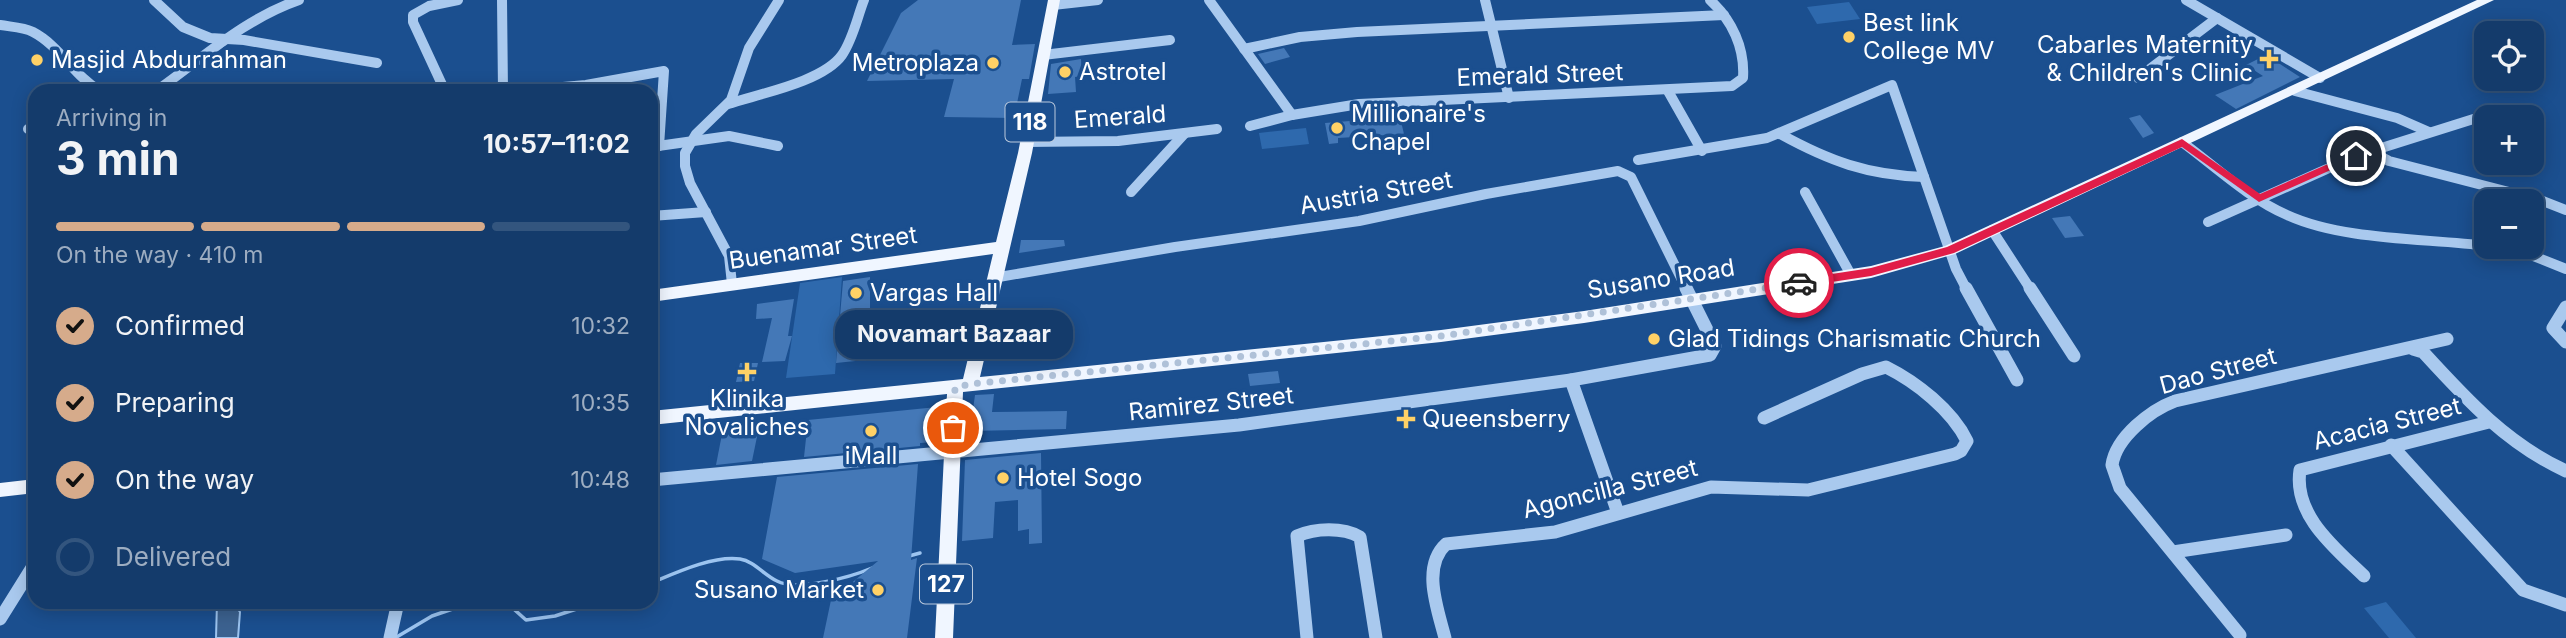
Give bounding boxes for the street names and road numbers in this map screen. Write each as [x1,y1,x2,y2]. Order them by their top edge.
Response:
street label: Emerald Street [1456,57,1624,92]
street label: Emerald [1073,99,1167,134]
road number: 118 [1006,102,1054,141]
street label: Austria Street [1297,165,1455,220]
street label: Buenamar Street [727,220,919,275]
street label: Susano Road [1585,253,1737,304]
street label: Dao Street [2156,341,2280,400]
street label: Ramirez Street [1127,380,1295,427]
street label: Acacia Street [2310,391,2464,456]
street label: Agoncilla Street [1520,453,1700,524]
road number: 127 [920,564,972,604]

